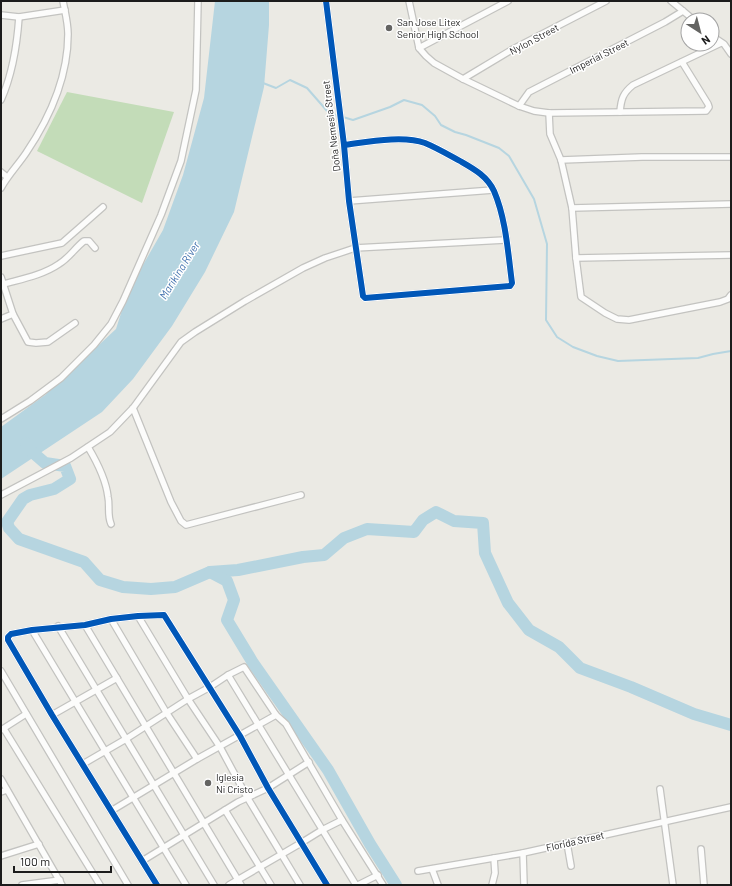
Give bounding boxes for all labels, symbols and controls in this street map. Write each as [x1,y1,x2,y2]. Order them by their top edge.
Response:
north arrow [680,12,720,52]
place label: San Jose Litex Senior High School [397,16,479,40]
street label: Nylon Street [507,21,561,57]
marker: San Jose Litex Senior High School [384,23,394,33]
text: N [699,33,713,48]
street label: Imperial Street [568,36,631,76]
street label: Doña Nemesia Street [319,80,343,172]
water label: Marikina River [156,238,202,301]
place label: Iglesia Ni Cristo [216,771,253,795]
marker: Iglesia Ni Cristo [203,778,213,788]
street label: Florida Street [545,828,606,854]
scale bar [14,848,111,874]
text: 100 m [20,854,50,868]

